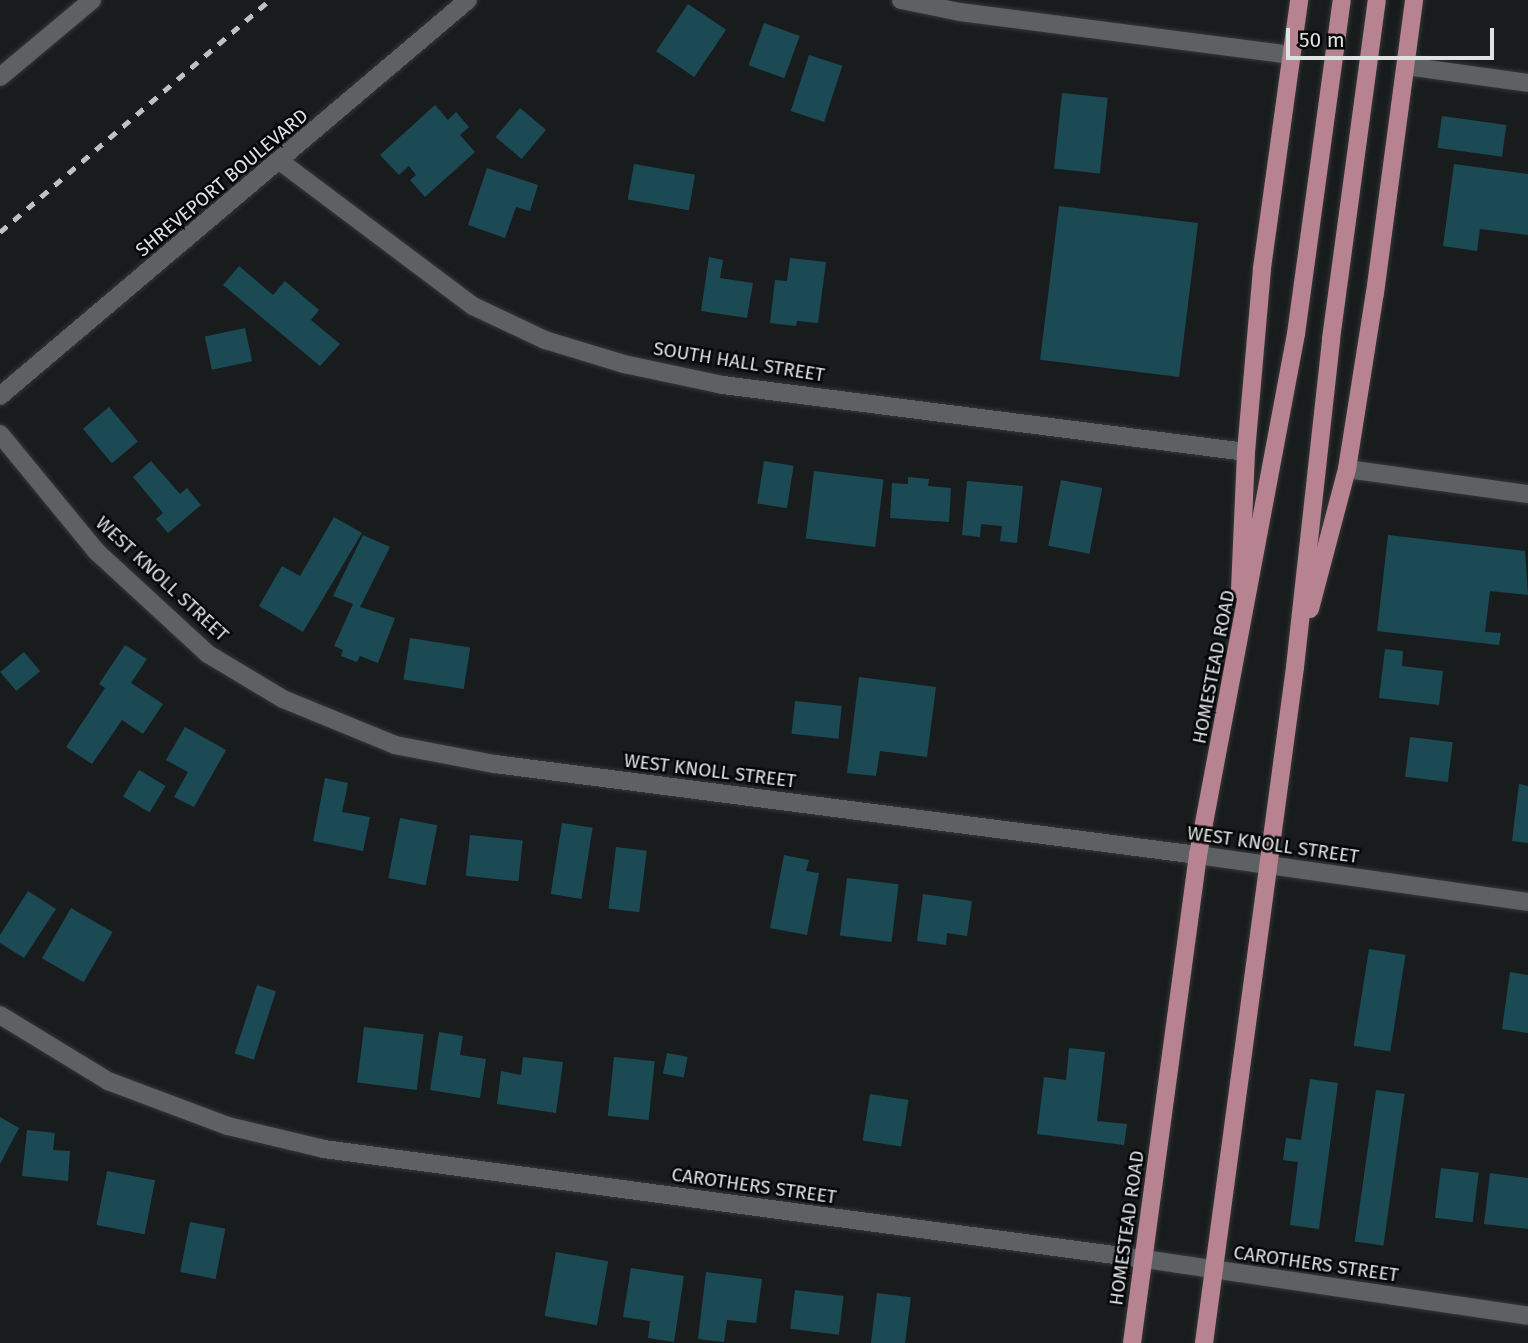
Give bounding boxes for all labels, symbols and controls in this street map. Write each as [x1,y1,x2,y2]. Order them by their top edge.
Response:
scale bar [1290,14,1498,58]
text: 50 m [1299,27,1345,53]
street label: SHREVEPORT BOULEVARD [131,104,313,262]
street label: SOUTH HALL STREET [652,337,826,387]
street label: WEST KNOLL STREET [91,512,233,646]
street label: HOMESTEAD ROAD [1188,588,1240,746]
street label: WEST KNOLL STREET [623,749,797,793]
street label: WEST KNOLL STREET [1186,822,1360,868]
street label: HOMESTEAD ROAD [1105,1149,1149,1307]
street label: CAROTHERS STREET [670,1163,838,1209]
street label: CAROTHERS STREET [1232,1241,1400,1287]

